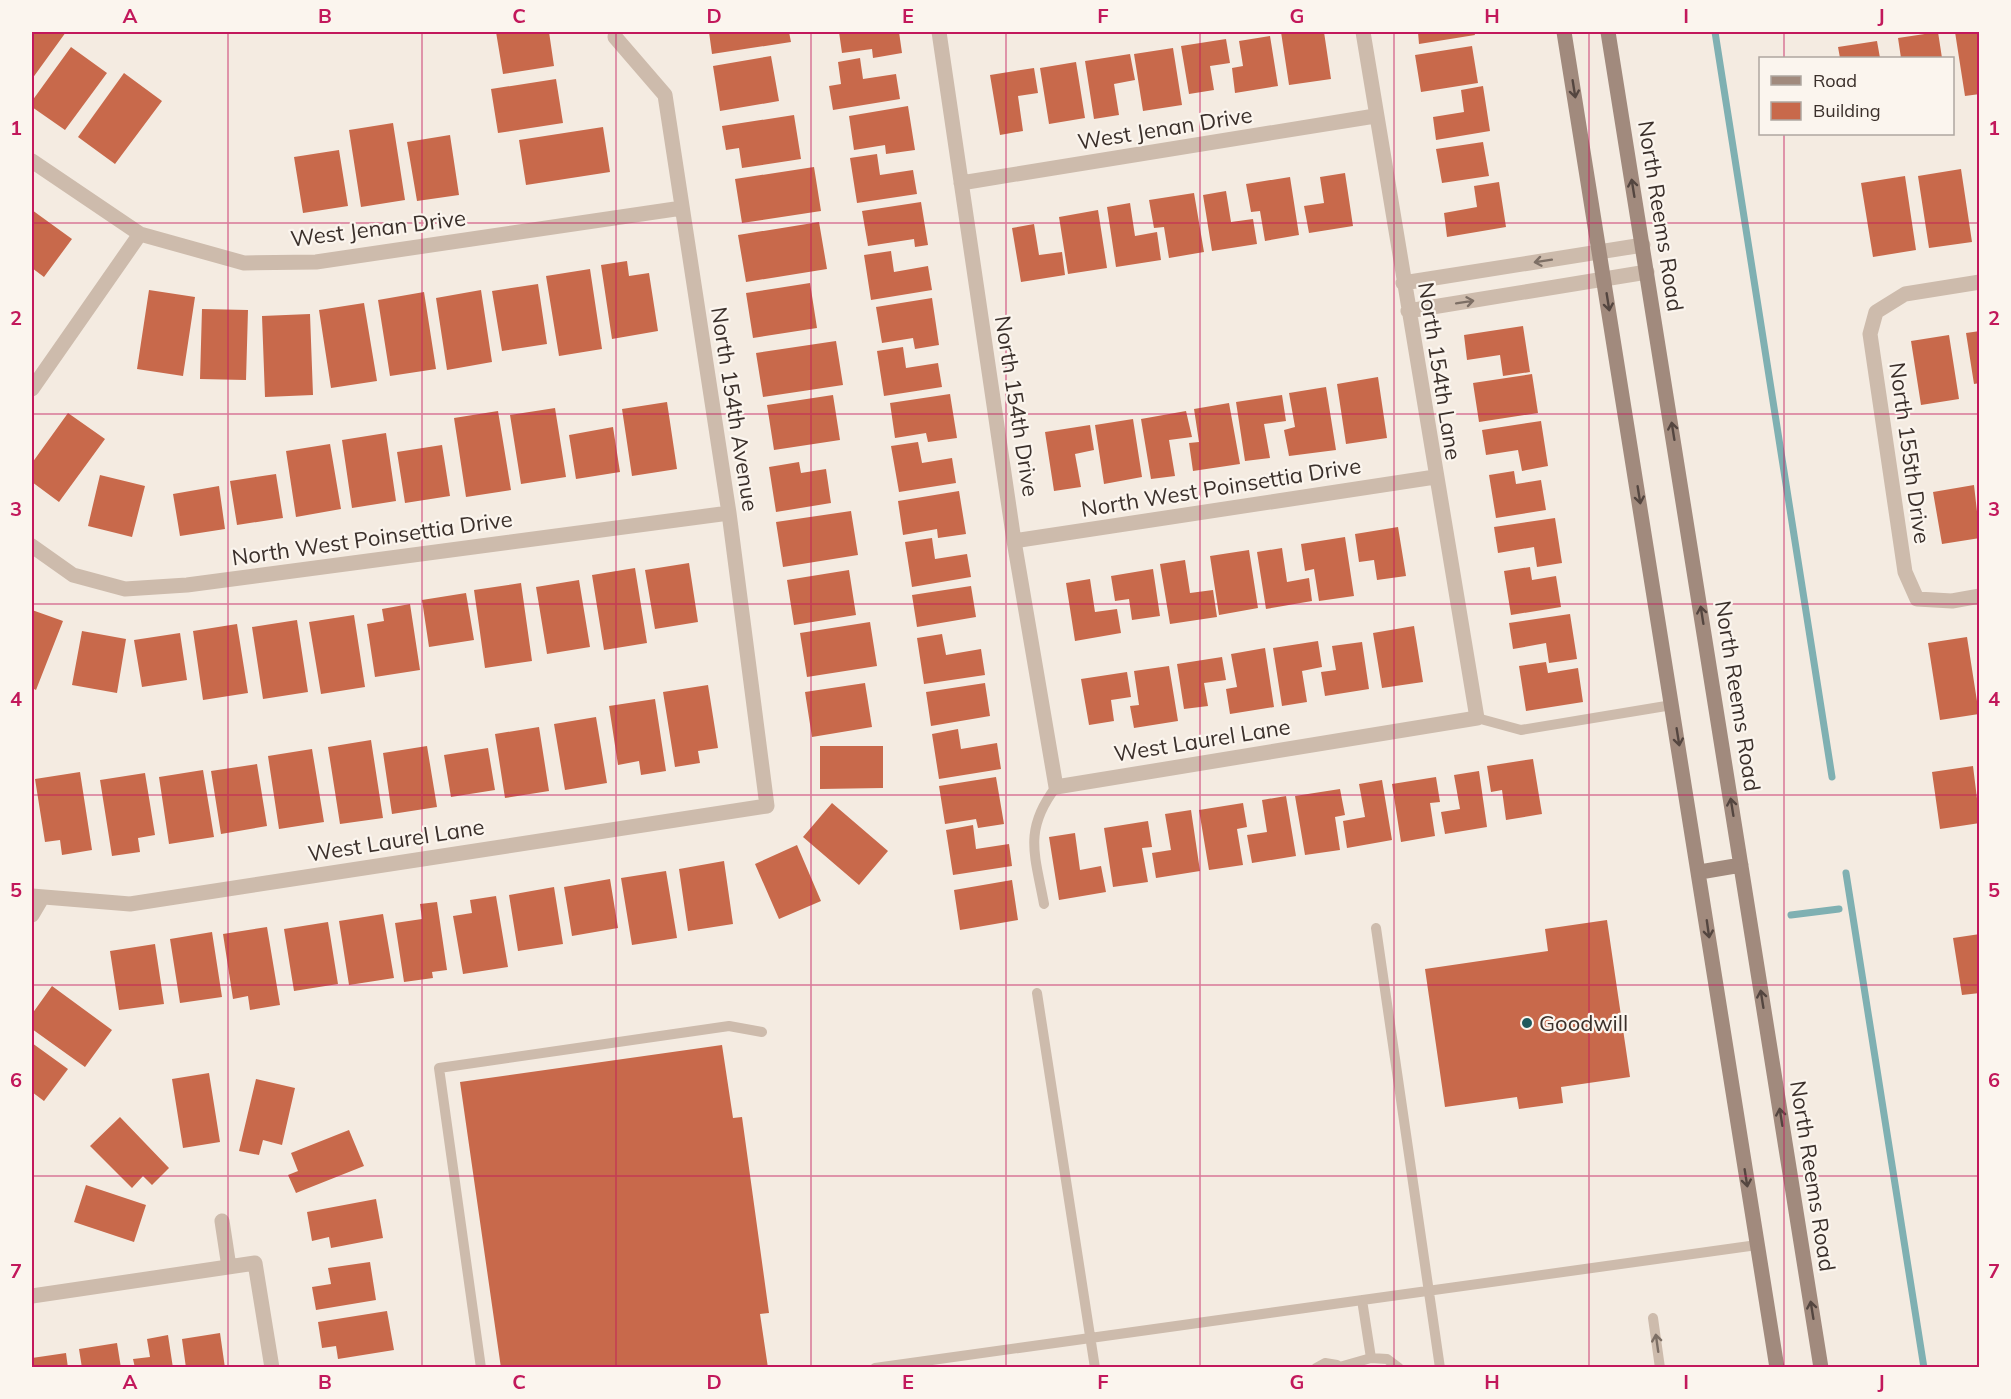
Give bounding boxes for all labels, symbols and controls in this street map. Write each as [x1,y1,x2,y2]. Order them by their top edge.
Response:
text: A [123,3,138,28]
text: B [318,3,332,28]
text: C [512,3,526,28]
text: D [706,3,722,28]
text: E [902,3,914,28]
text: F [1097,3,1109,28]
text: G [1290,3,1304,28]
text: H [1484,3,1500,28]
text: I [1683,3,1689,28]
text: J [1877,3,1885,28]
legend [1759,57,1954,135]
text: Road [1813,69,1857,92]
one-way arrow [1568,79,1579,99]
text: Building [1813,99,1881,122]
street label: West Jenan Drive [1076,100,1254,156]
text: 1 [10,115,22,140]
text: 1 [1988,115,2000,140]
street label: North Reems Road [1632,119,1690,313]
one-way arrow [1628,178,1639,198]
street label: West Jenan Drive [289,203,467,253]
one-way arrow [1534,256,1554,267]
street label: North 154th Lane [1412,280,1468,462]
one-way arrow [1603,292,1614,312]
one-way arrow [1455,296,1475,307]
text: 2 [10,305,22,330]
street label: North 154th Avenue [705,305,765,513]
text: 2 [1988,305,2000,330]
street label: North 154th Drive [989,313,1045,499]
street label: North 155th Drive [1883,360,1937,546]
one-way arrow [1667,421,1678,441]
street label: North West Poinsettia Drive [1079,451,1363,523]
one-way arrow [1634,485,1645,504]
text: 3 [10,496,22,521]
text: 3 [1988,496,2000,521]
street label: North West Poinsettia Drive [230,504,514,572]
street label: North Reems Road [1709,599,1767,793]
one-way arrow [1696,605,1707,625]
text: 4 [10,686,22,711]
text: 4 [1988,686,2000,711]
street label: West Laurel Lane [1112,712,1292,768]
one-way arrow [1672,727,1683,747]
one-way arrow [1727,798,1738,818]
street label: West Laurel Lane [306,812,486,868]
text: 5 [10,877,22,902]
text: 5 [1988,877,2000,902]
one-way arrow [1703,919,1714,939]
one-way arrow [1757,989,1768,1009]
place label: Goodwill [1539,1009,1628,1037]
marker: Goodwill [1520,1016,1534,1030]
text: 6 [10,1067,22,1092]
text: 6 [1988,1067,2000,1092]
street label: North Reems Road [1784,1079,1842,1273]
one-way arrow [1775,1108,1786,1128]
one-way arrow [1741,1168,1752,1187]
text: 7 [10,1258,22,1283]
text: 7 [1988,1258,2000,1283]
one-way arrow [1806,1300,1817,1320]
one-way arrow [1651,1333,1662,1353]
text: A [123,1369,138,1394]
text: B [318,1369,332,1394]
text: C [512,1369,526,1394]
text: D [706,1369,722,1394]
text: E [902,1369,914,1394]
text: F [1097,1369,1109,1394]
text: G [1290,1369,1304,1394]
text: H [1484,1369,1500,1394]
text: I [1683,1369,1689,1394]
text: J [1877,1369,1885,1394]

